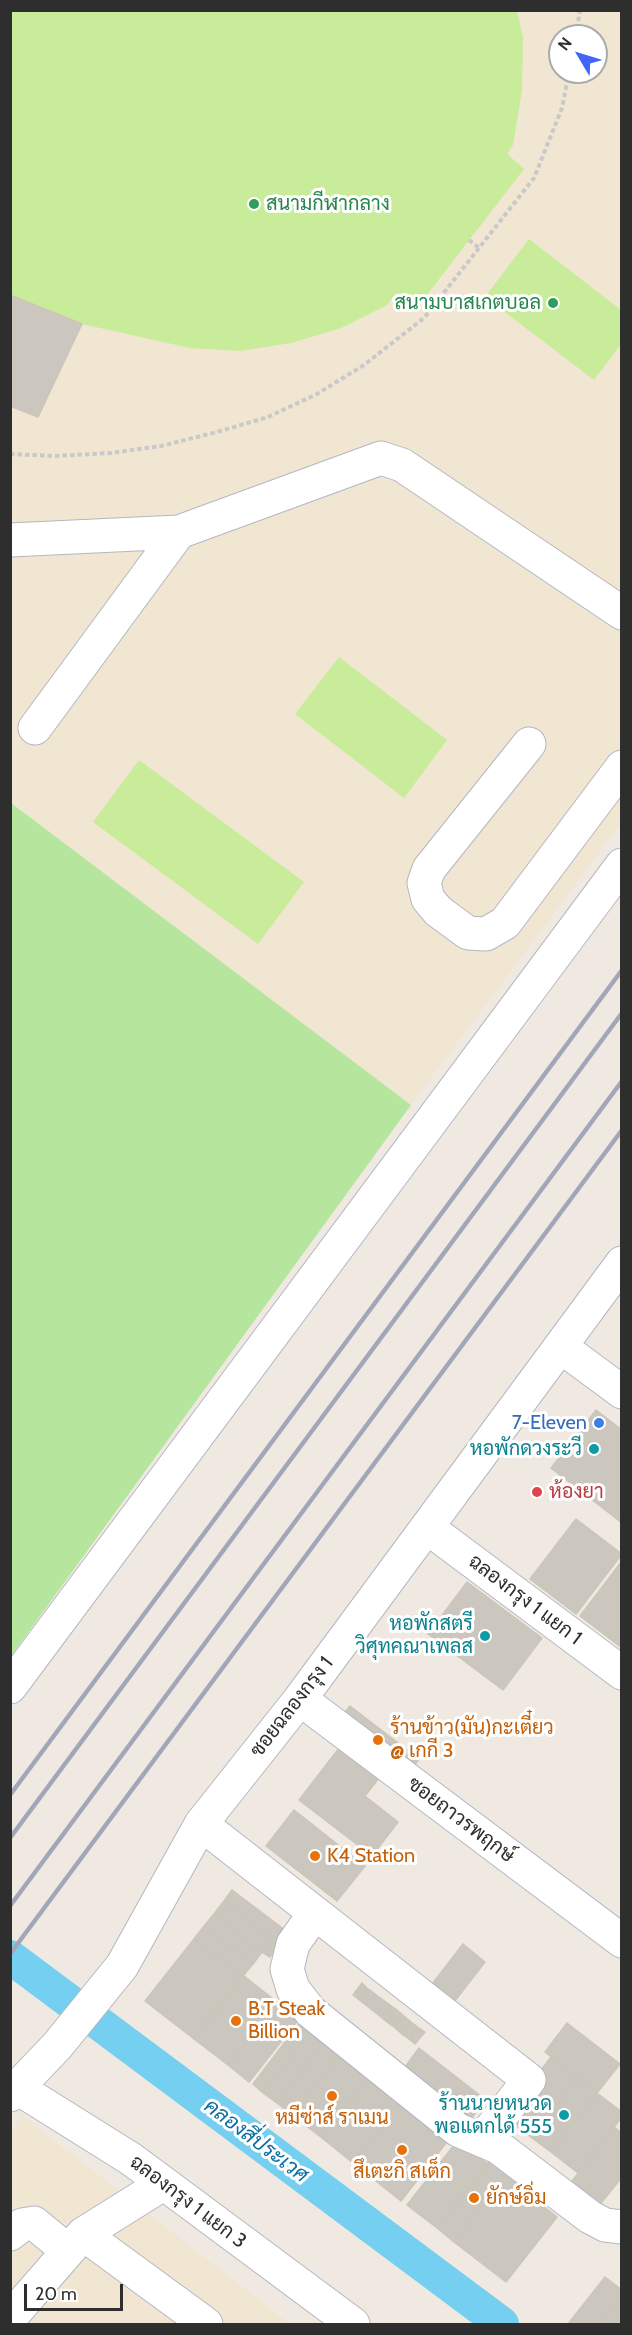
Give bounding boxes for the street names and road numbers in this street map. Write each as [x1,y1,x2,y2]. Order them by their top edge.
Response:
street label: ฉลองกรุง 1 แยก 1 [464,1550,586,1650]
street label: ซอยฉลองกรุง 1 [245,1652,339,1762]
street label: ซอยถาวรพฤกษ์ [403,1772,519,1868]
street label: ฉลองกรุง 1 แยก 3 [125,2150,251,2254]

